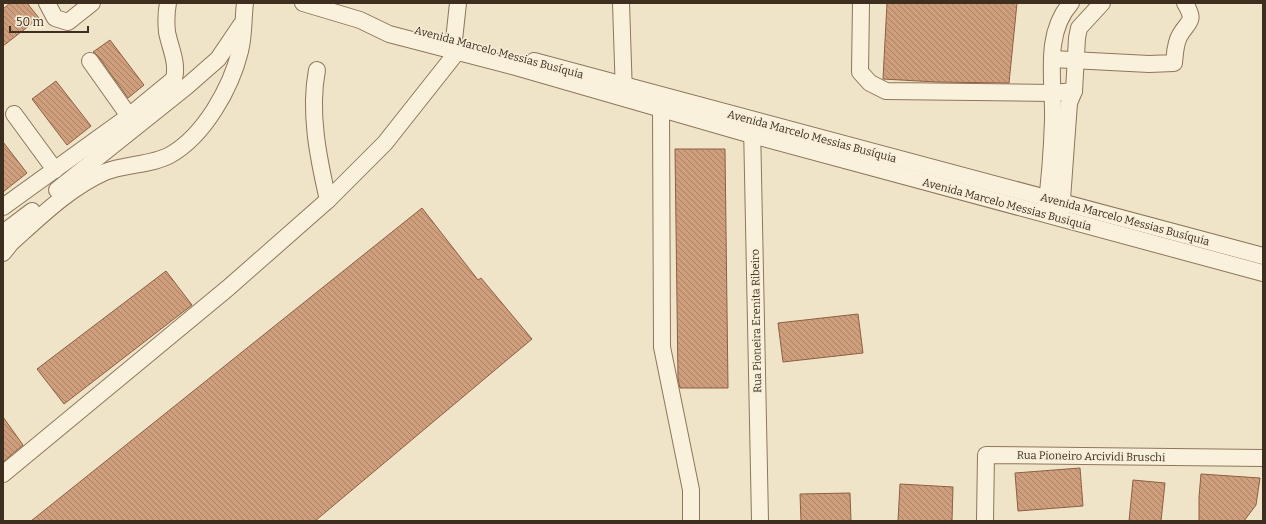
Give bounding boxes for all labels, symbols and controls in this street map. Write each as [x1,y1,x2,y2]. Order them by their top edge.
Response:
scale bar [10,8,88,34]
text: 50 m [16,15,45,29]
street label: Avenida Marcelo Messias Busíquia [413,24,585,81]
street label: Avenida Marcelo Messias Busíquia [726,108,898,165]
street label: Avenida Marcelo Messias Busiquia [921,176,1093,233]
street label: Avenida Marcelo Messias Busíquia [1039,191,1211,248]
street label: Rua Pioneira Erenita Ribeiro [749,249,764,393]
street label: Rua Pioneiro Arcividi Bruschi [1017,449,1166,464]

